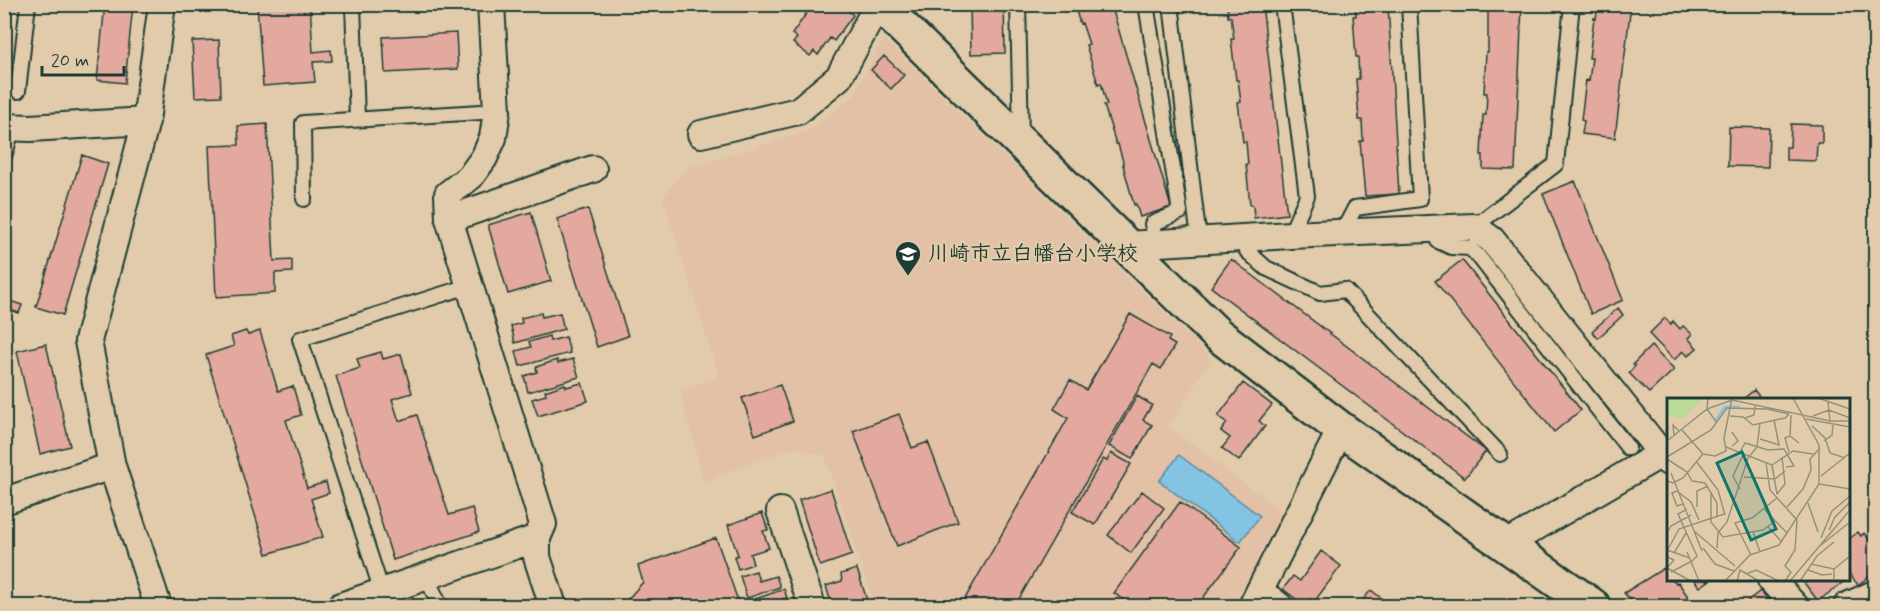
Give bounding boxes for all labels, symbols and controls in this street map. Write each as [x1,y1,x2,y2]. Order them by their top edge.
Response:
scale bar [42,39,124,77]
text: 20 m [51,49,89,73]
school or university icon: 川崎市立白幡台小学校 [893,239,923,277]
place label: 川崎市立白幡台小学校 [928,240,1138,268]
inset map [1667,398,1850,581]

